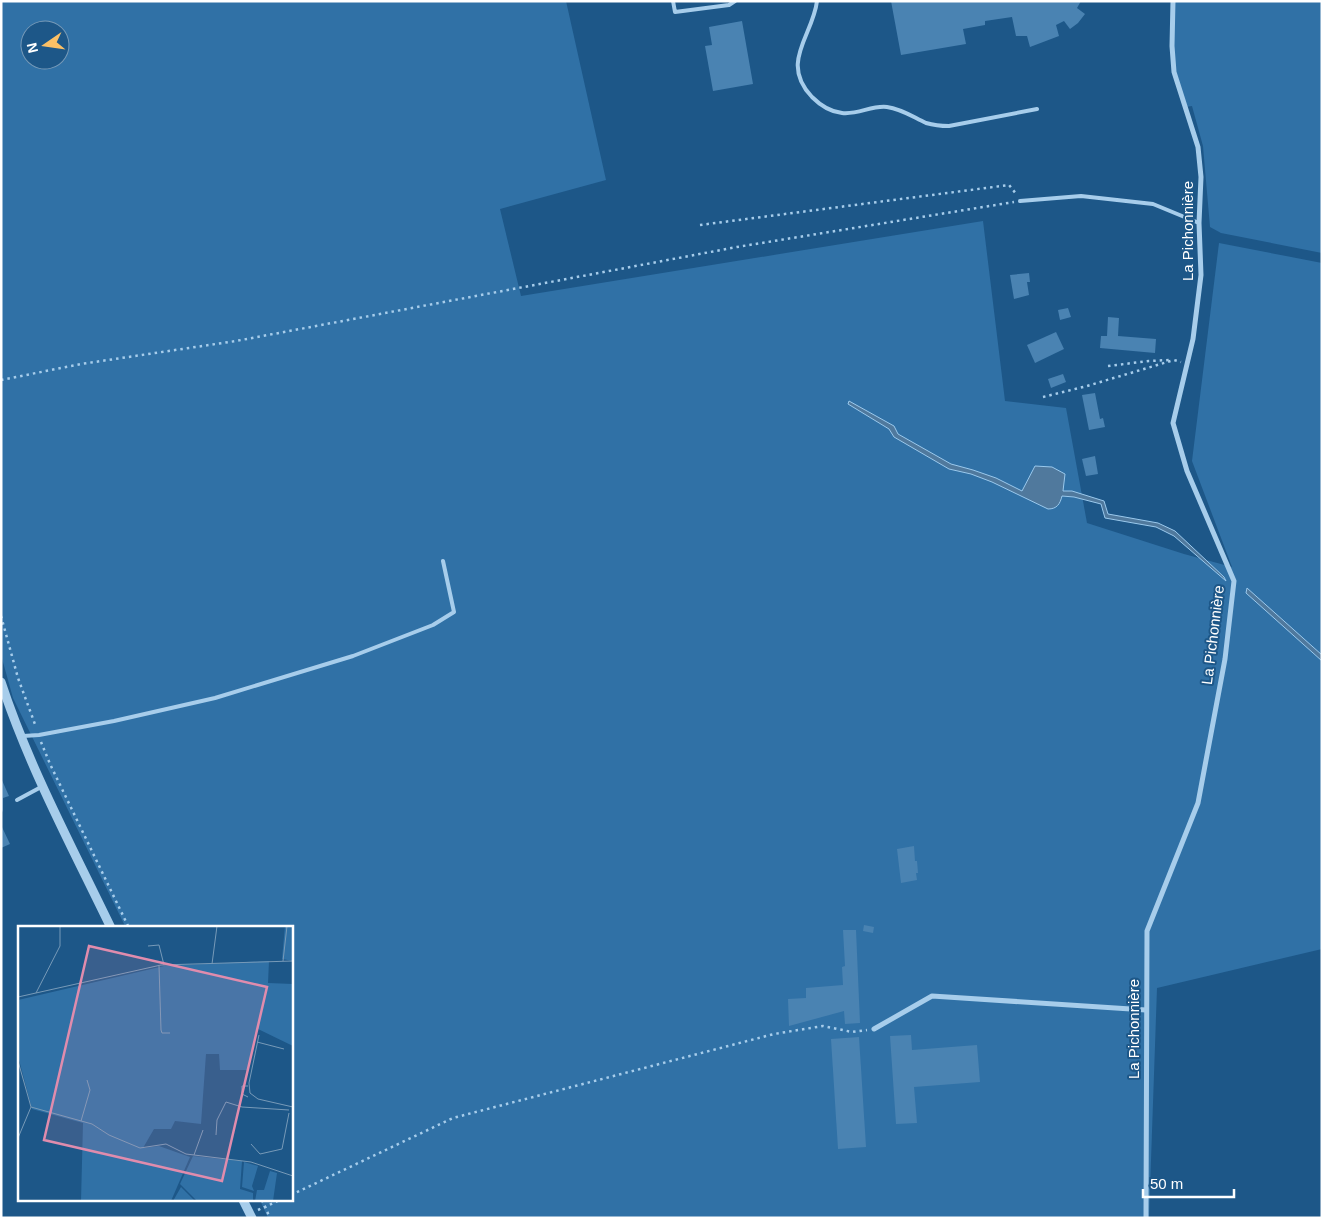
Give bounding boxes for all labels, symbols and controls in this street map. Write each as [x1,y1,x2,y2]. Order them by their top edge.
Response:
north arrow [20,20,70,70]
text: N [23,41,41,55]
street label: La Pichonnière [1179,181,1196,281]
street label: La Pichonnière [1198,584,1227,686]
inset map [18,926,292,1202]
street label: La Pichonnière [1125,979,1142,1079]
scale bar [1143,1166,1234,1198]
text: 50 m [1150,1175,1183,1192]

